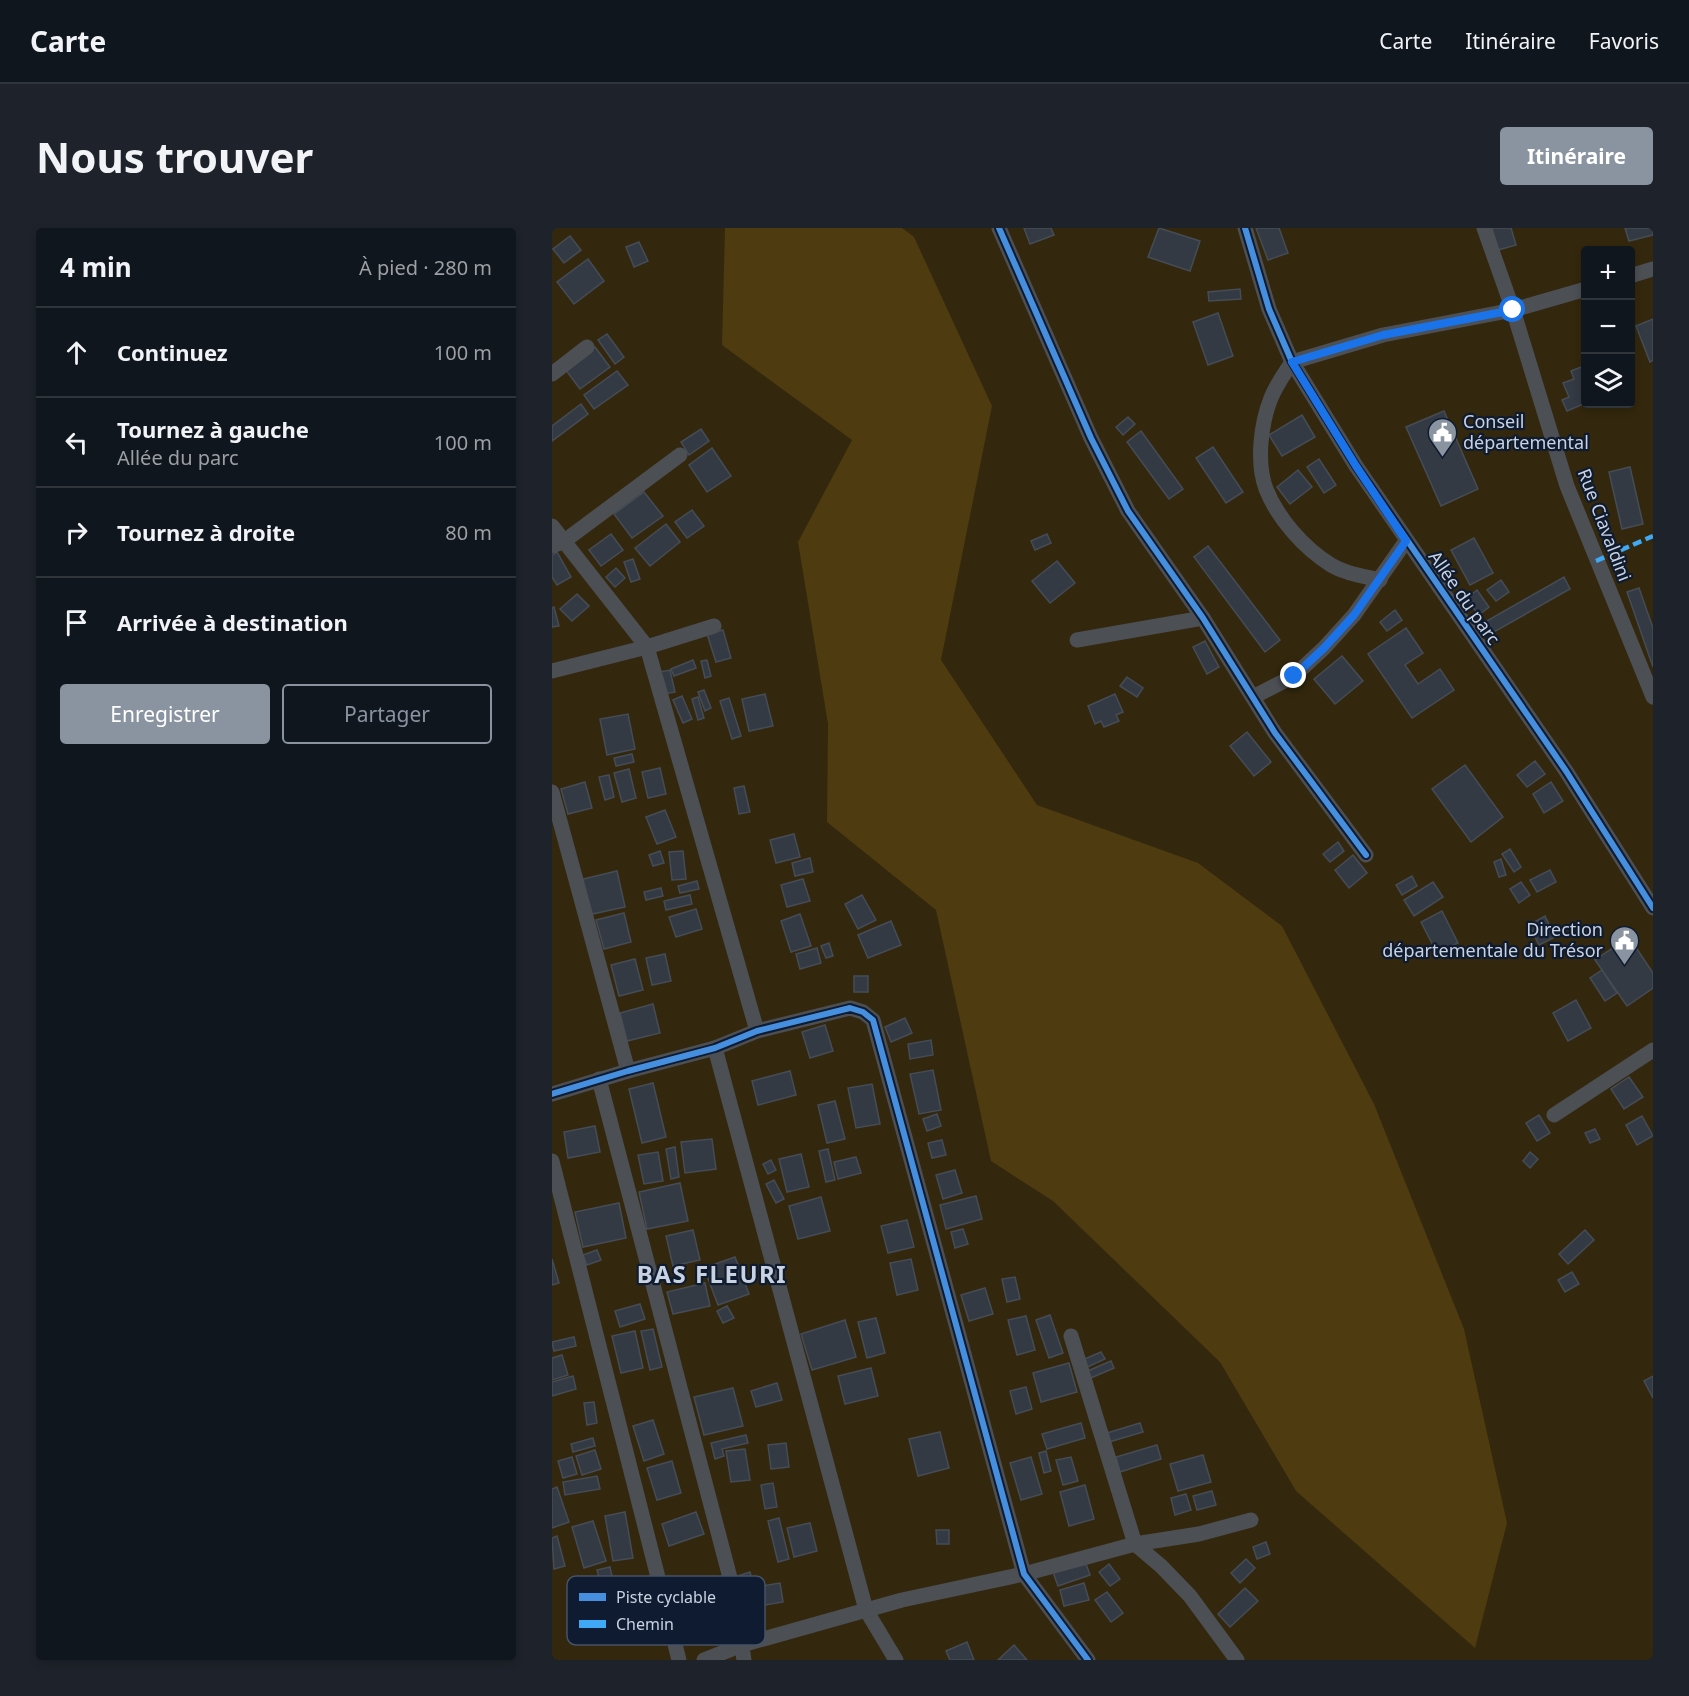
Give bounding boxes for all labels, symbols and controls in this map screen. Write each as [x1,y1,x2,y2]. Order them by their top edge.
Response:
text: Carte [30,22,106,60]
text: Carte [1379,27,1432,55]
text: Itinéraire [1465,27,1556,55]
text: Favoris [1589,27,1659,55]
button: Itinéraire [1500,127,1653,185]
text: Nous trouver [36,128,313,185]
map controls [1581,246,1635,408]
button: + [1581,246,1635,300]
text: 4 min [60,249,132,285]
text: À pied · 280 m [359,254,492,281]
route start [1499,296,1525,322]
button: − [1581,300,1635,354]
icon: ahead [60,336,93,369]
text: Continuez [117,337,228,367]
text: 100 m [434,339,492,366]
button: layers [1581,354,1635,408]
place label: Conseil départemental [1463,409,1589,454]
text: Tournez à gauche [117,414,309,444]
public building icon: Conseil départemental [1426,416,1458,458]
icon: left [60,426,93,459]
text: 100 m [434,429,492,456]
text: Allée du parc [117,444,239,471]
street label: Rue Ciavaldini [1572,465,1637,584]
icon: right [60,516,93,549]
text: Tournez à droite [117,517,295,547]
text: 80 m [445,519,492,546]
street label: Allée du parc [1424,546,1506,649]
icon: arrive [60,606,93,639]
text: Arrivée à destination [117,607,348,637]
route end [1280,662,1306,688]
button: Enregistrer [60,684,270,744]
button: Partager [282,684,492,744]
place label: Direction départementale du Trésor [1382,917,1604,962]
public building icon: Direction départementale du Trésor [1608,924,1640,966]
district label: BAS FLEURI [637,1257,787,1290]
legend [567,1576,765,1645]
text: Piste cyclable [616,1586,716,1608]
text: Chemin [616,1613,674,1635]

